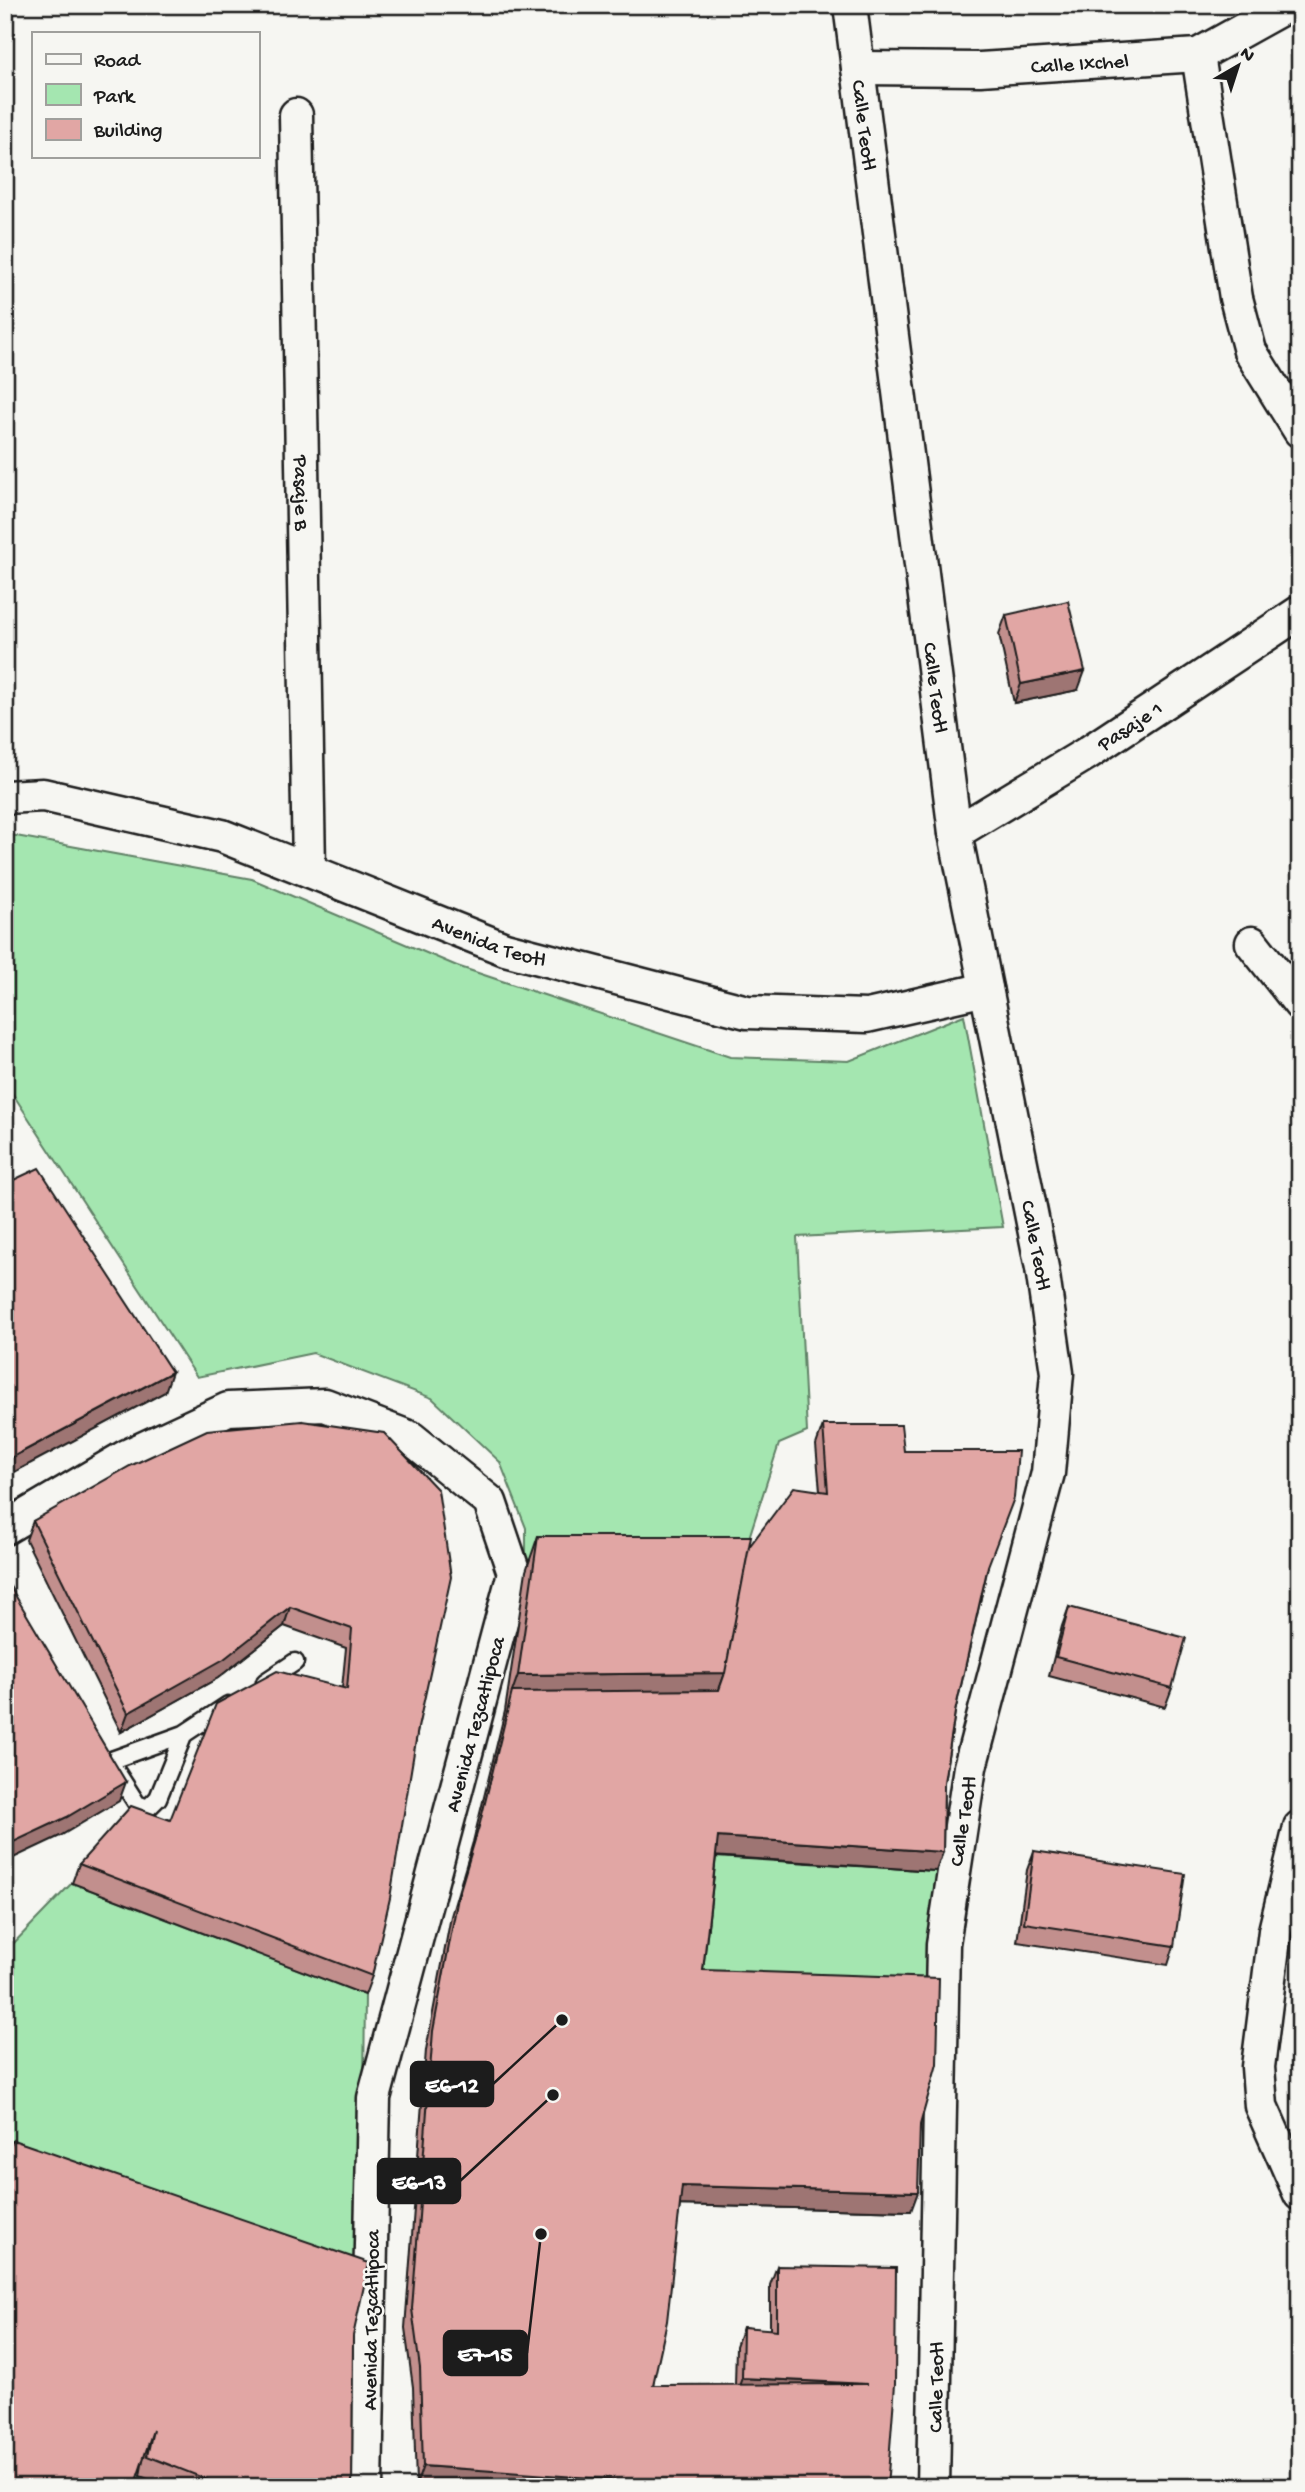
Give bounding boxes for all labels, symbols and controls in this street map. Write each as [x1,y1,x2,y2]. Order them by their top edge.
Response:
legend [32,32,259,158]
north arrow [1204,32,1274,102]
text: N [1234,43,1259,68]
text: Road [94,50,142,75]
street label: Calle Ixchel [1030,50,1130,82]
street label: Calle Teotl [844,79,880,172]
text: Park [93,86,137,111]
text: Building [93,120,163,145]
street label: Pasaje B [286,454,312,532]
street label: Calle Teotl [915,641,951,735]
street label: Pasaje 1 [1093,698,1169,759]
street label: Avenida Teotl [428,912,548,975]
street label: Calle Teotl [1013,1199,1054,1292]
street label: Avenida Tezcatlipoca [442,1633,513,1815]
street label: Calle Teotl [946,1775,985,1869]
callout: E6-12 [411,2062,493,2106]
text: E6-12 [425,2074,480,2101]
callout: E6-13 [378,2159,460,2203]
text: E6-13 [392,2171,446,2198]
street label: Avenida Tezcatlipoca [359,2228,388,2411]
callout: E7-15 [444,2331,527,2375]
street label: Calle Teotl [925,2341,952,2433]
text: E7-15 [458,2343,512,2370]

